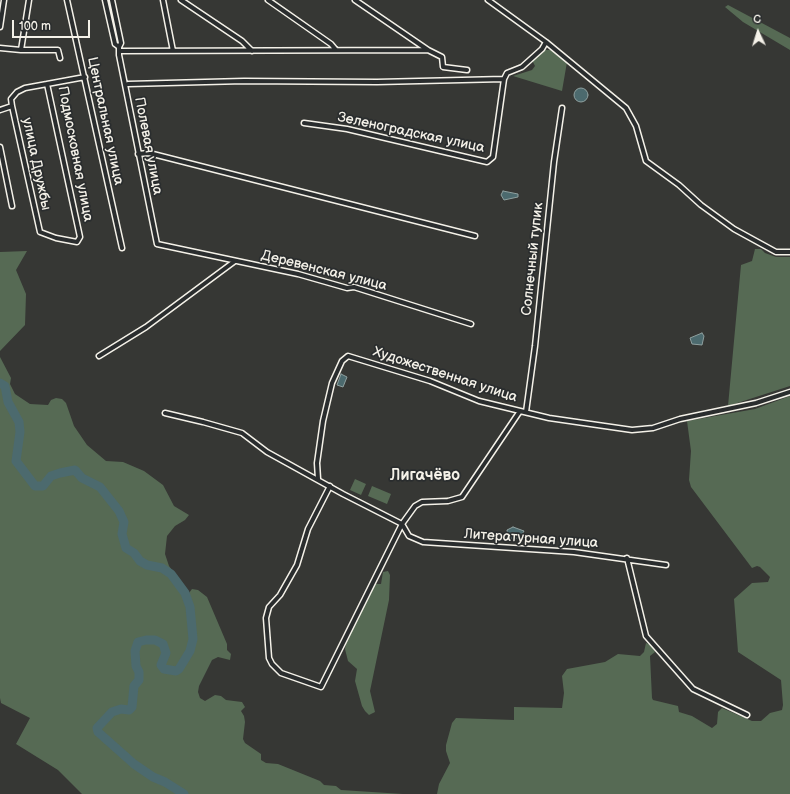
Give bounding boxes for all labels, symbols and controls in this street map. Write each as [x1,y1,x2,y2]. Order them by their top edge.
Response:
scale bar [14,12,92,38]
north arrow [738,12,778,52]
text: С [753,13,761,26]
text: 100 m [19,19,51,34]
street label: Центральная улица [83,55,127,187]
street label: Подмосковная улица [54,85,96,223]
street label: Полевая улица [130,96,166,196]
street label: Зеленоградская улица [336,109,486,157]
street label: улица Дружбы [18,116,54,212]
street label: Солнечный тупик [519,202,547,316]
street label: Деревенская улица [259,247,389,295]
street label: Художественная улица [371,344,519,406]
district label: Лигачёво [390,466,460,486]
street label: Литературная улица [463,526,599,552]

